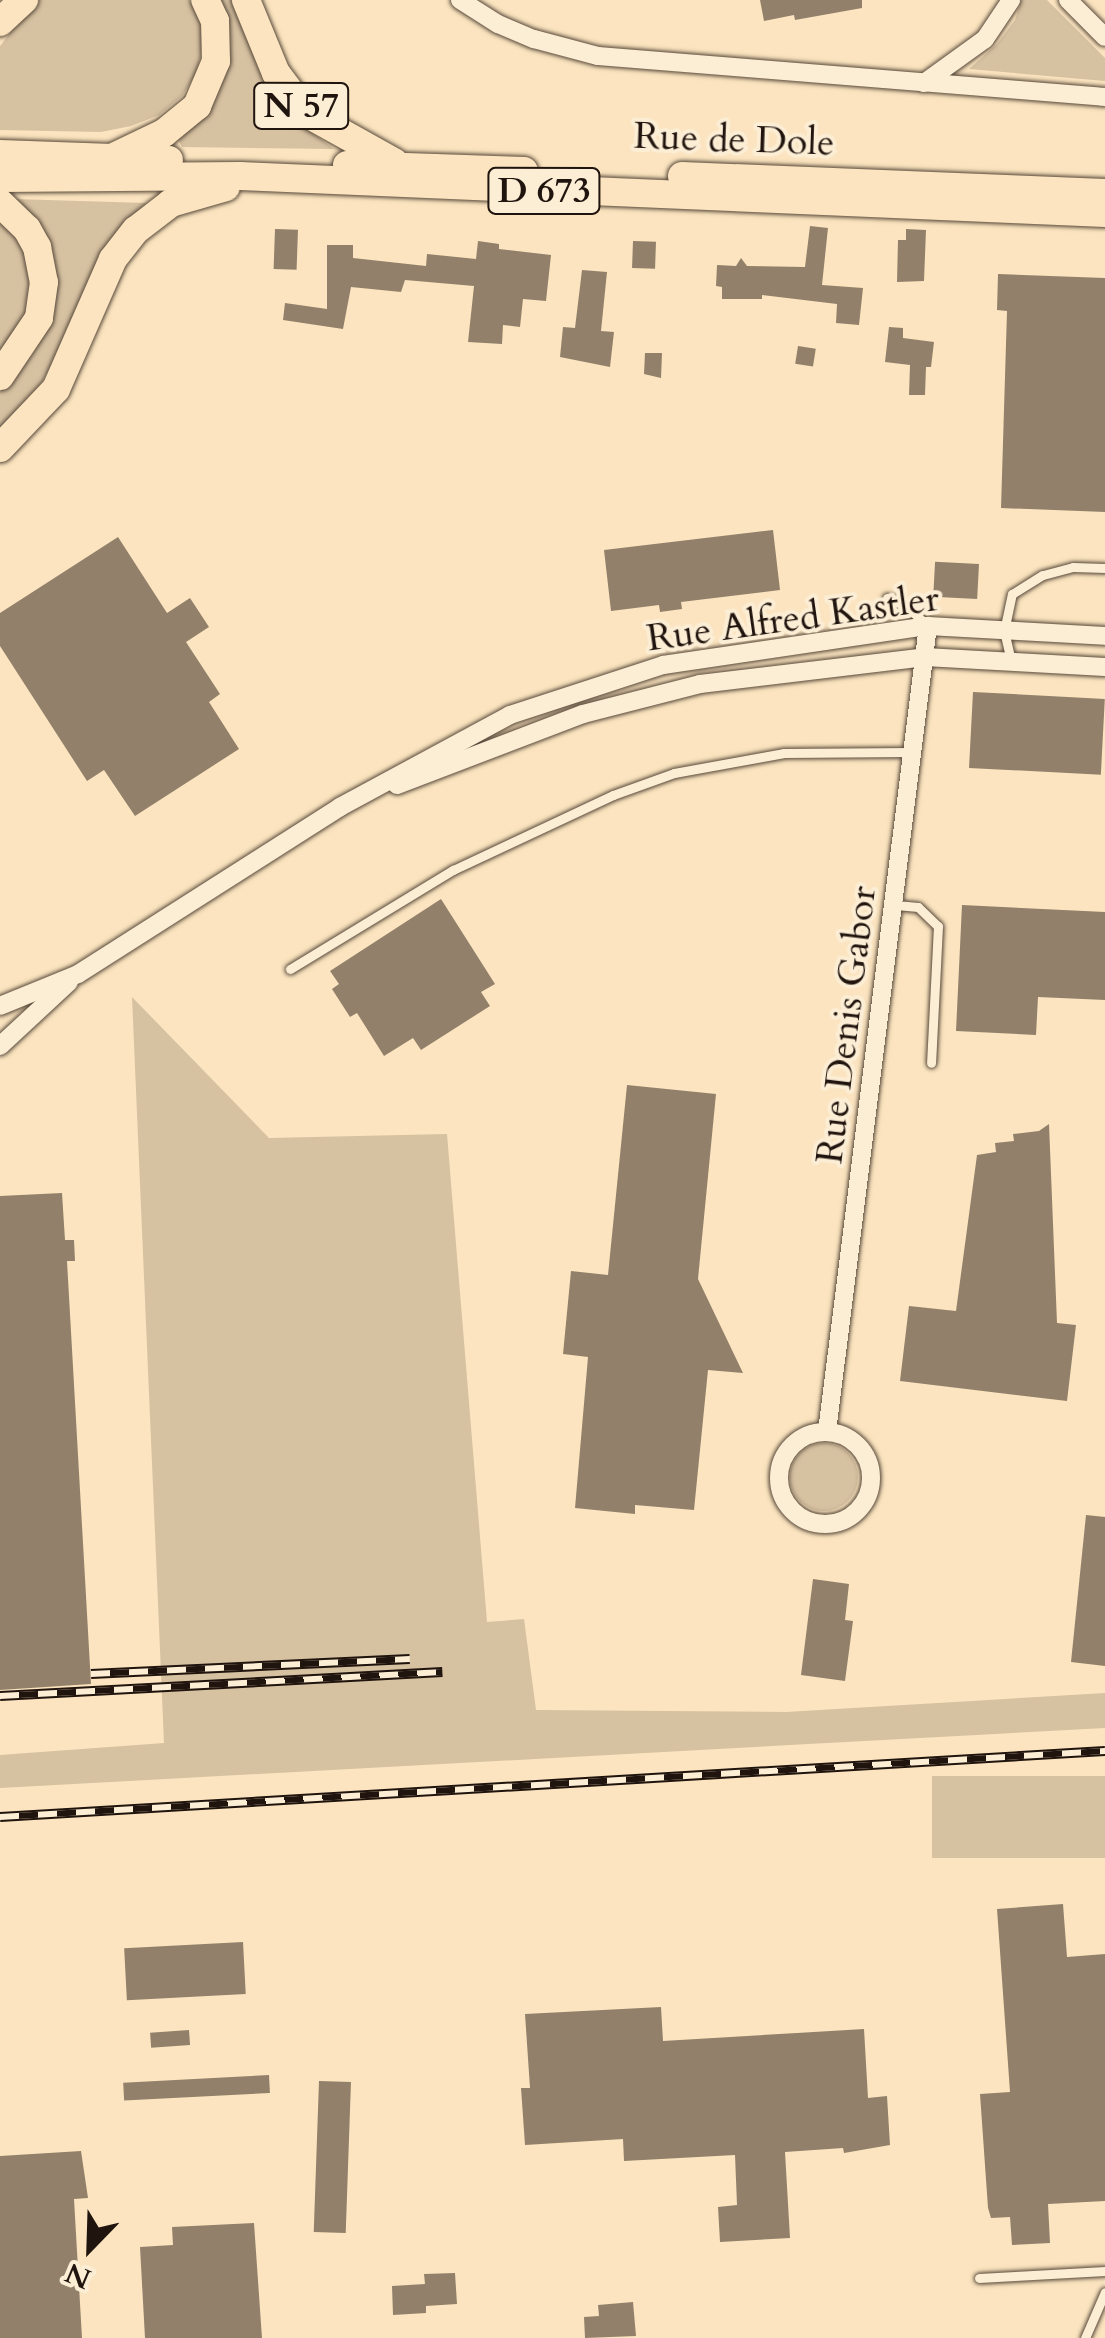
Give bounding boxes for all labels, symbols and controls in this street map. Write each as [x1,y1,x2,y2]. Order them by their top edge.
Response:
road number: N 57 [251,76,351,136]
street label: Rue de Dole [633,114,835,166]
road number: D 673 [486,161,602,221]
street label: Rue Alfred Kastler [644,576,942,662]
street label: Rue Denis Gabor [807,884,887,1166]
north arrow [40,2198,140,2298]
text: N [60,2253,97,2298]

